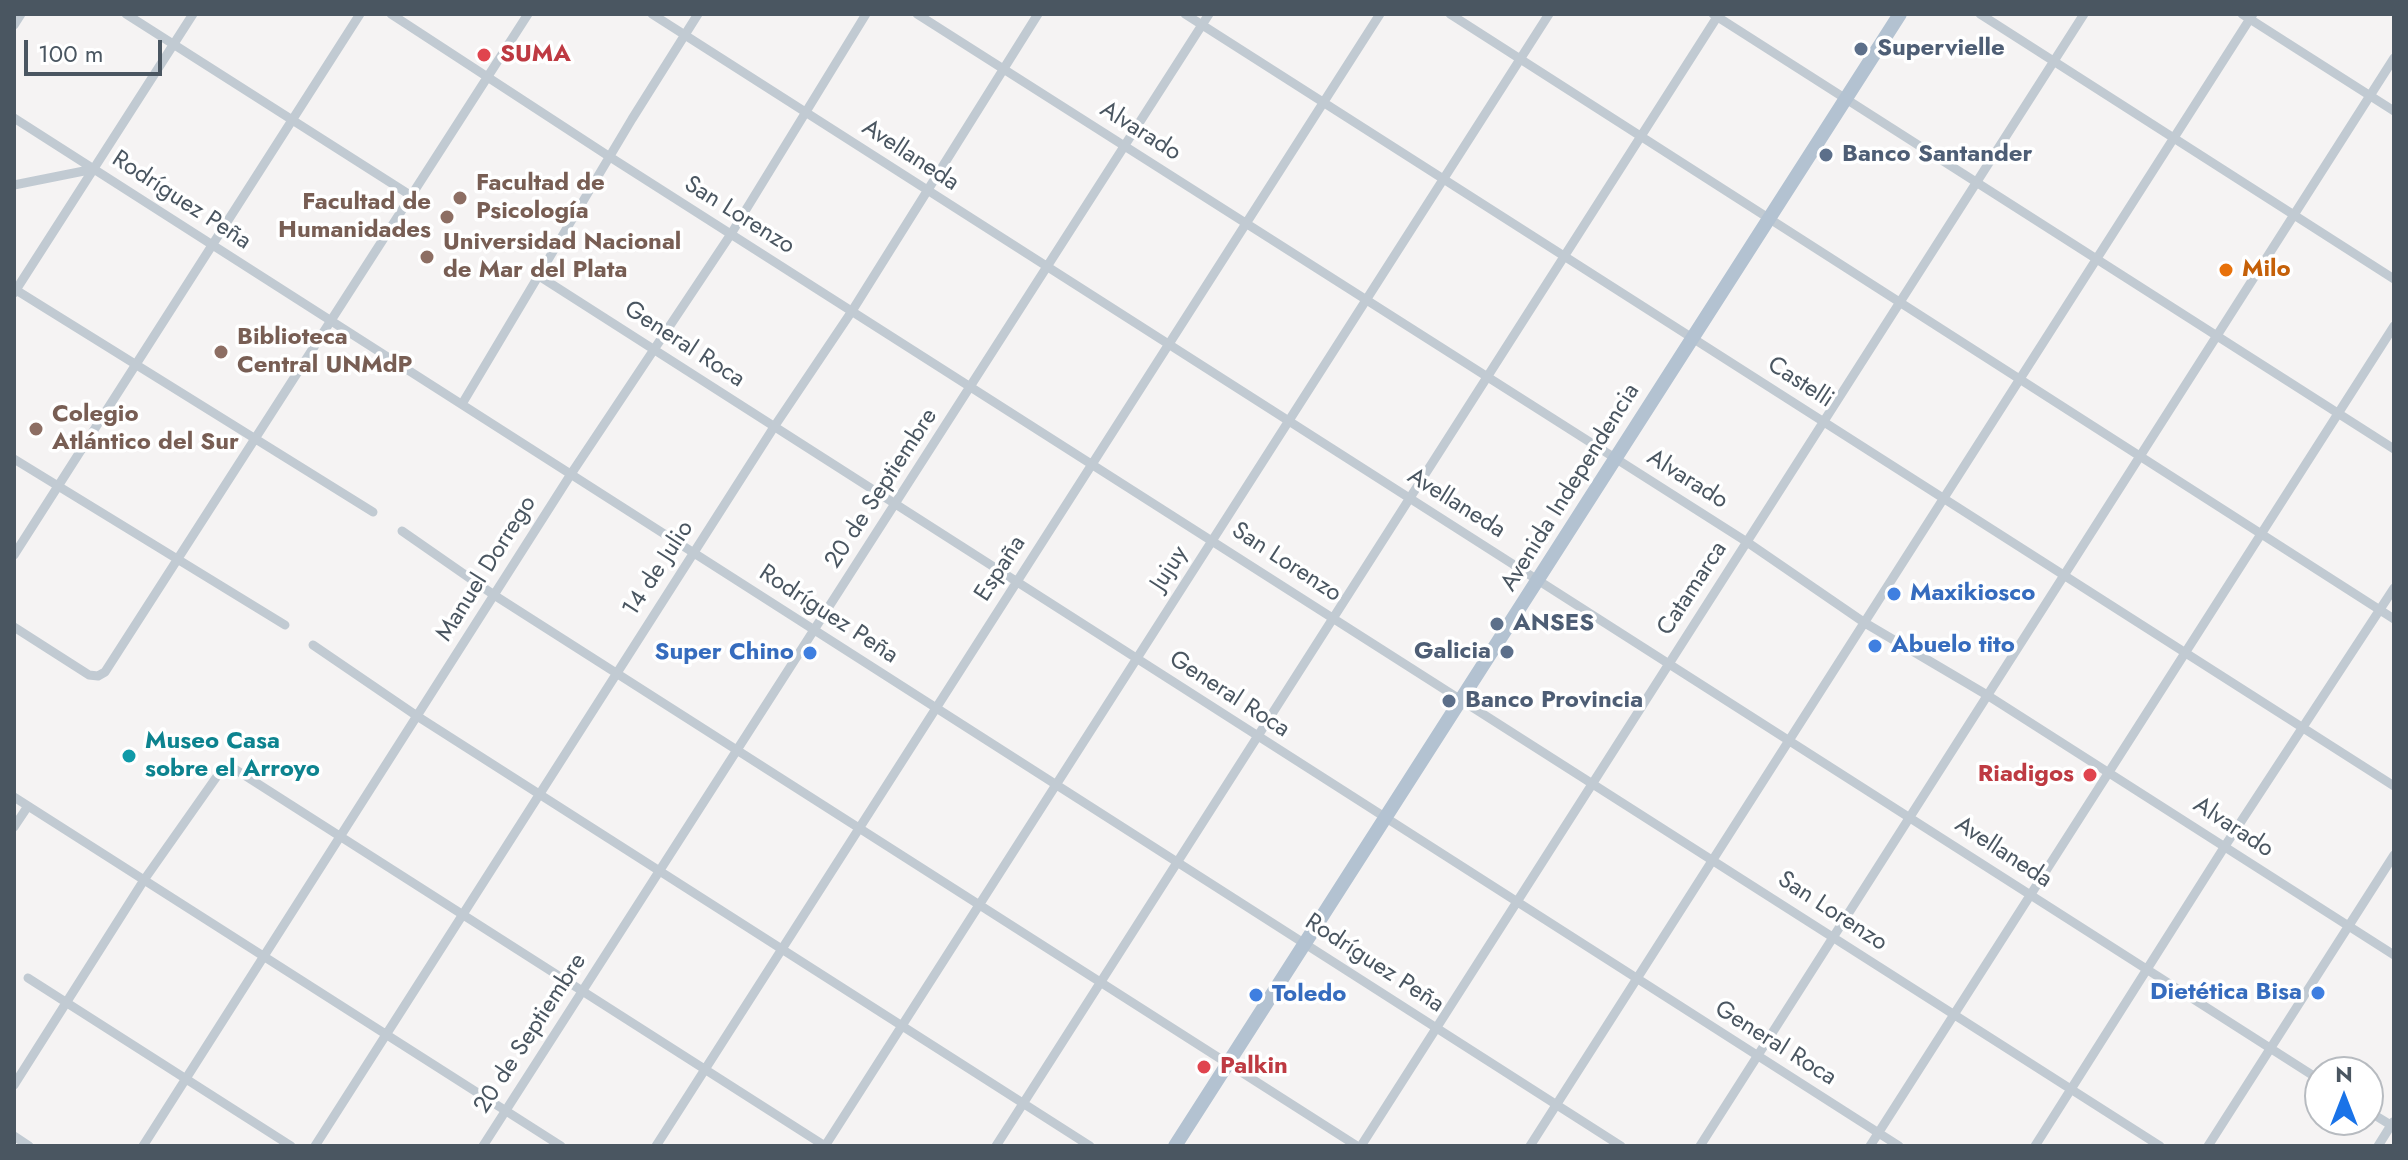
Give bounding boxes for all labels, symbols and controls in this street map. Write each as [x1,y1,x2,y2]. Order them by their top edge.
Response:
scale bar [28,24,166,74]
place label: Supervielle [1877,35,2005,63]
text: 100 m [38,36,104,71]
marker: Supervielle [1852,40,1870,58]
place label: SUMA [500,41,571,69]
marker: SUMA [475,46,493,64]
street label: Alvarado [1094,96,1186,168]
street label: Avellaneda [856,114,964,198]
place label: Banco Santander [1842,141,2032,169]
street label: Rodríguez Peña [106,145,256,257]
marker: Banco Santander [1817,146,1835,164]
place label: Facultad de Psicología [476,170,605,226]
street label: San Lorenzo [678,171,800,261]
place label: Facultad de Humanidades [278,189,431,245]
marker: Facultad de Psicología [451,189,469,207]
marker: Facultad de Humanidades [438,208,456,226]
place label: Universidad Nacional de Mar del Plata [443,229,681,285]
marker: Universidad Nacional de Mar del Plata [418,248,436,266]
place label: Milo [2242,256,2291,284]
marker: Milo [2217,261,2235,279]
street label: General Roca [618,295,750,395]
place label: Biblioteca Central UNMdP [237,324,413,380]
marker: Biblioteca Central UNMdP [212,343,230,361]
street label: Castelli [1762,351,1838,415]
street label: Avenida Independencia [1495,379,1647,597]
place label: Colegio Atlántico del Sur [52,401,239,457]
street label: 20 de Septiembre [820,404,944,574]
marker: Colegio Atlántico del Sur [27,420,45,438]
street label: Alvarado [1641,444,1733,516]
street label: Avellaneda [1402,463,1510,545]
street label: Manuel Dorrego [431,491,543,647]
street label: 14 de Julio [617,516,701,622]
street label: San Lorenzo [1226,517,1346,609]
street label: España [969,531,1033,607]
street label: Catamarca [1652,537,1734,641]
street label: Jujuy [1145,541,1195,597]
street label: Rodríguez Peña [753,559,903,671]
place label: Maxikiosco [1910,580,2035,608]
marker: Maxikiosco [1885,585,1903,603]
place label: ANSES [1513,610,1594,638]
marker: ANSES [1488,615,1506,633]
place label: Abuelo tito [1891,632,2015,660]
marker: Abuelo tito [1866,637,1884,655]
place label: Galicia [1414,638,1491,666]
place label: Super Chino [655,639,794,667]
marker: Galicia [1498,643,1516,661]
marker: Super Chino [801,644,819,662]
street label: General Roca [1163,645,1295,745]
place label: Banco Provincia [1465,687,1643,715]
marker: Banco Provincia [1440,692,1458,710]
place label: Museo Casa sobre el Arroyo [145,728,320,784]
marker: Museo Casa sobre el Arroyo [120,747,138,765]
place label: Riadigos [1978,761,2074,789]
marker: Riadigos [2081,766,2099,784]
street label: Alvarado [2187,791,2279,865]
street label: Avellaneda [1949,811,2057,895]
street label: San Lorenzo [1772,866,1892,958]
street label: Rodríguez Peña [1299,908,1449,1020]
street label: 20 de Septiembre [469,949,593,1119]
place label: Dietética Bisa [2150,979,2302,1007]
place label: Toledo [1272,981,1346,1009]
marker: Dietética Bisa [2309,984,2327,1002]
marker: Toledo [1247,986,1265,1004]
street label: General Roca [1709,995,1841,1093]
place label: Palkin [1220,1053,1288,1081]
north arrow [2304,1056,2384,1136]
marker: Palkin [1195,1058,1213,1076]
text: N [2335,1058,2353,1090]

